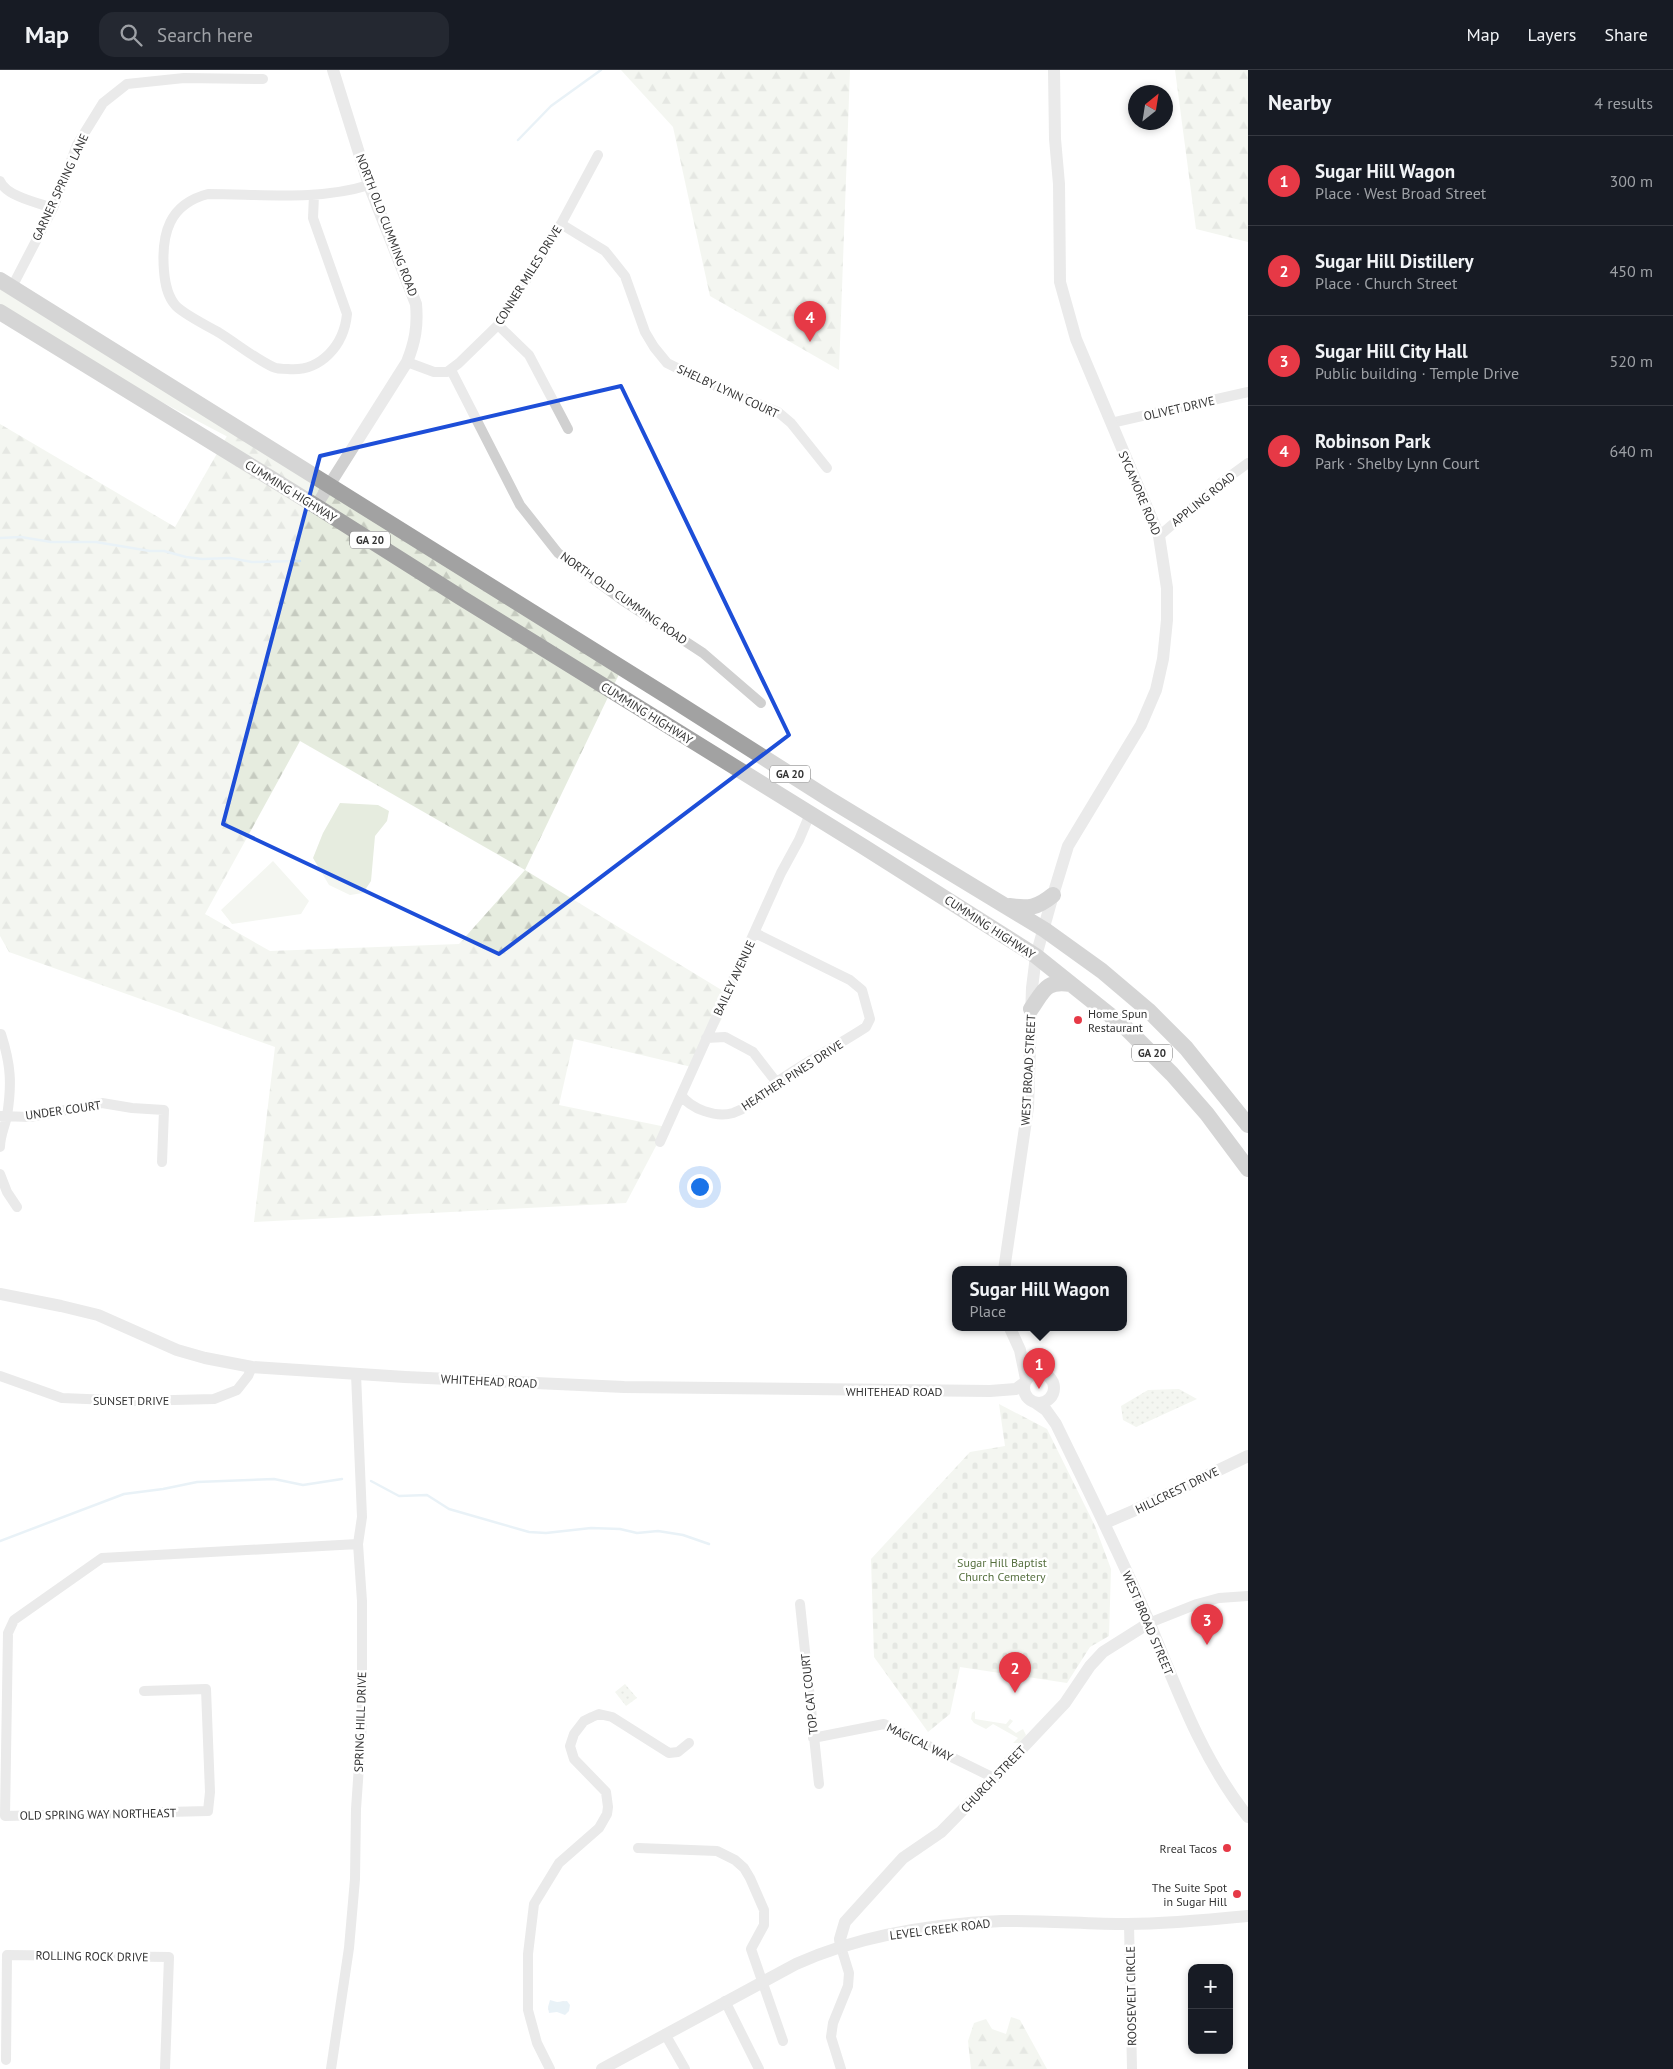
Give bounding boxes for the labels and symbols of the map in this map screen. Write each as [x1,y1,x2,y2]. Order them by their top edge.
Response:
north arrow [1128,85,1173,130]
street label: GARNER SPRING LANE [29,131,91,243]
street label: NORTH OLD CUMMING ROAD [353,152,421,298]
street label: CONNER MILES DRIVE [491,222,565,328]
pin: 4 [794,301,826,342]
street label: SHELBY LYNN COURT [675,361,781,421]
street label: OLIVET DRIVE [1142,393,1216,423]
street label: SYCAMORE ROAD [1116,449,1165,537]
street label: CUMMING HIGHWAY [242,457,340,525]
street label: APPLING ROAD [1168,468,1238,529]
road number: GA 20 [350,532,390,548]
street label: NORTH OLD CUMMING ROAD [558,548,690,648]
street label: CUMMING HIGHWAY [598,679,696,747]
road number: GA 20 [770,766,810,782]
street label: CUMMING HIGHWAY [942,892,1038,962]
street label: BAILEY AVENUE [710,938,758,1018]
place label: Home Spun Restaurant [1088,1006,1147,1035]
street label: WEST BROAD STREET [1018,1014,1038,1126]
marker: Home Spun Restaurant [1072,1014,1084,1026]
street label: HEATHER PINES DRIVE [738,1037,846,1113]
road number: GA 20 [1132,1044,1172,1061]
street label: UNDER COURT [24,1097,102,1123]
your location [687,1174,713,1200]
pin: 1 [1023,1348,1055,1389]
street label: WHITEHEAD ROAD [440,1371,538,1391]
street label: WHITEHEAD ROAD [846,1384,942,1399]
street label: SUNSET DRIVE [93,1393,169,1408]
street label: HILLCREST DRIVE [1133,1463,1221,1517]
park label: Sugar Hill Baptist Church Cemetery [957,1555,1047,1584]
street label: WEST BROAD STREET [1119,1569,1177,1678]
pin: 3 [1191,1604,1223,1645]
street label: TOP CAT COURT [797,1652,821,1735]
pin: 2 [999,1652,1031,1693]
street label: SPRING HILL DRIVE [351,1671,369,1773]
street label: MAGICAL WAY [884,1720,956,1765]
street label: CHURCH STREET [957,1742,1029,1816]
street label: OLD SPRING WAY NORTHEAST [19,1805,177,1823]
place label: Rreal Tacos [1160,1841,1217,1856]
marker: Rreal Tacos [1221,1842,1233,1854]
place label: The Suite Spot in Sugar Hill [1152,1880,1227,1909]
marker: The Suite Spot in Sugar Hill [1231,1888,1243,1900]
street label: LEVEL CREEK ROAD [889,1915,991,1943]
street label: ROOSEVELT CIRCLE [1123,1946,1139,2046]
street label: ROLLING ROCK DRIVE [35,1948,149,1964]

